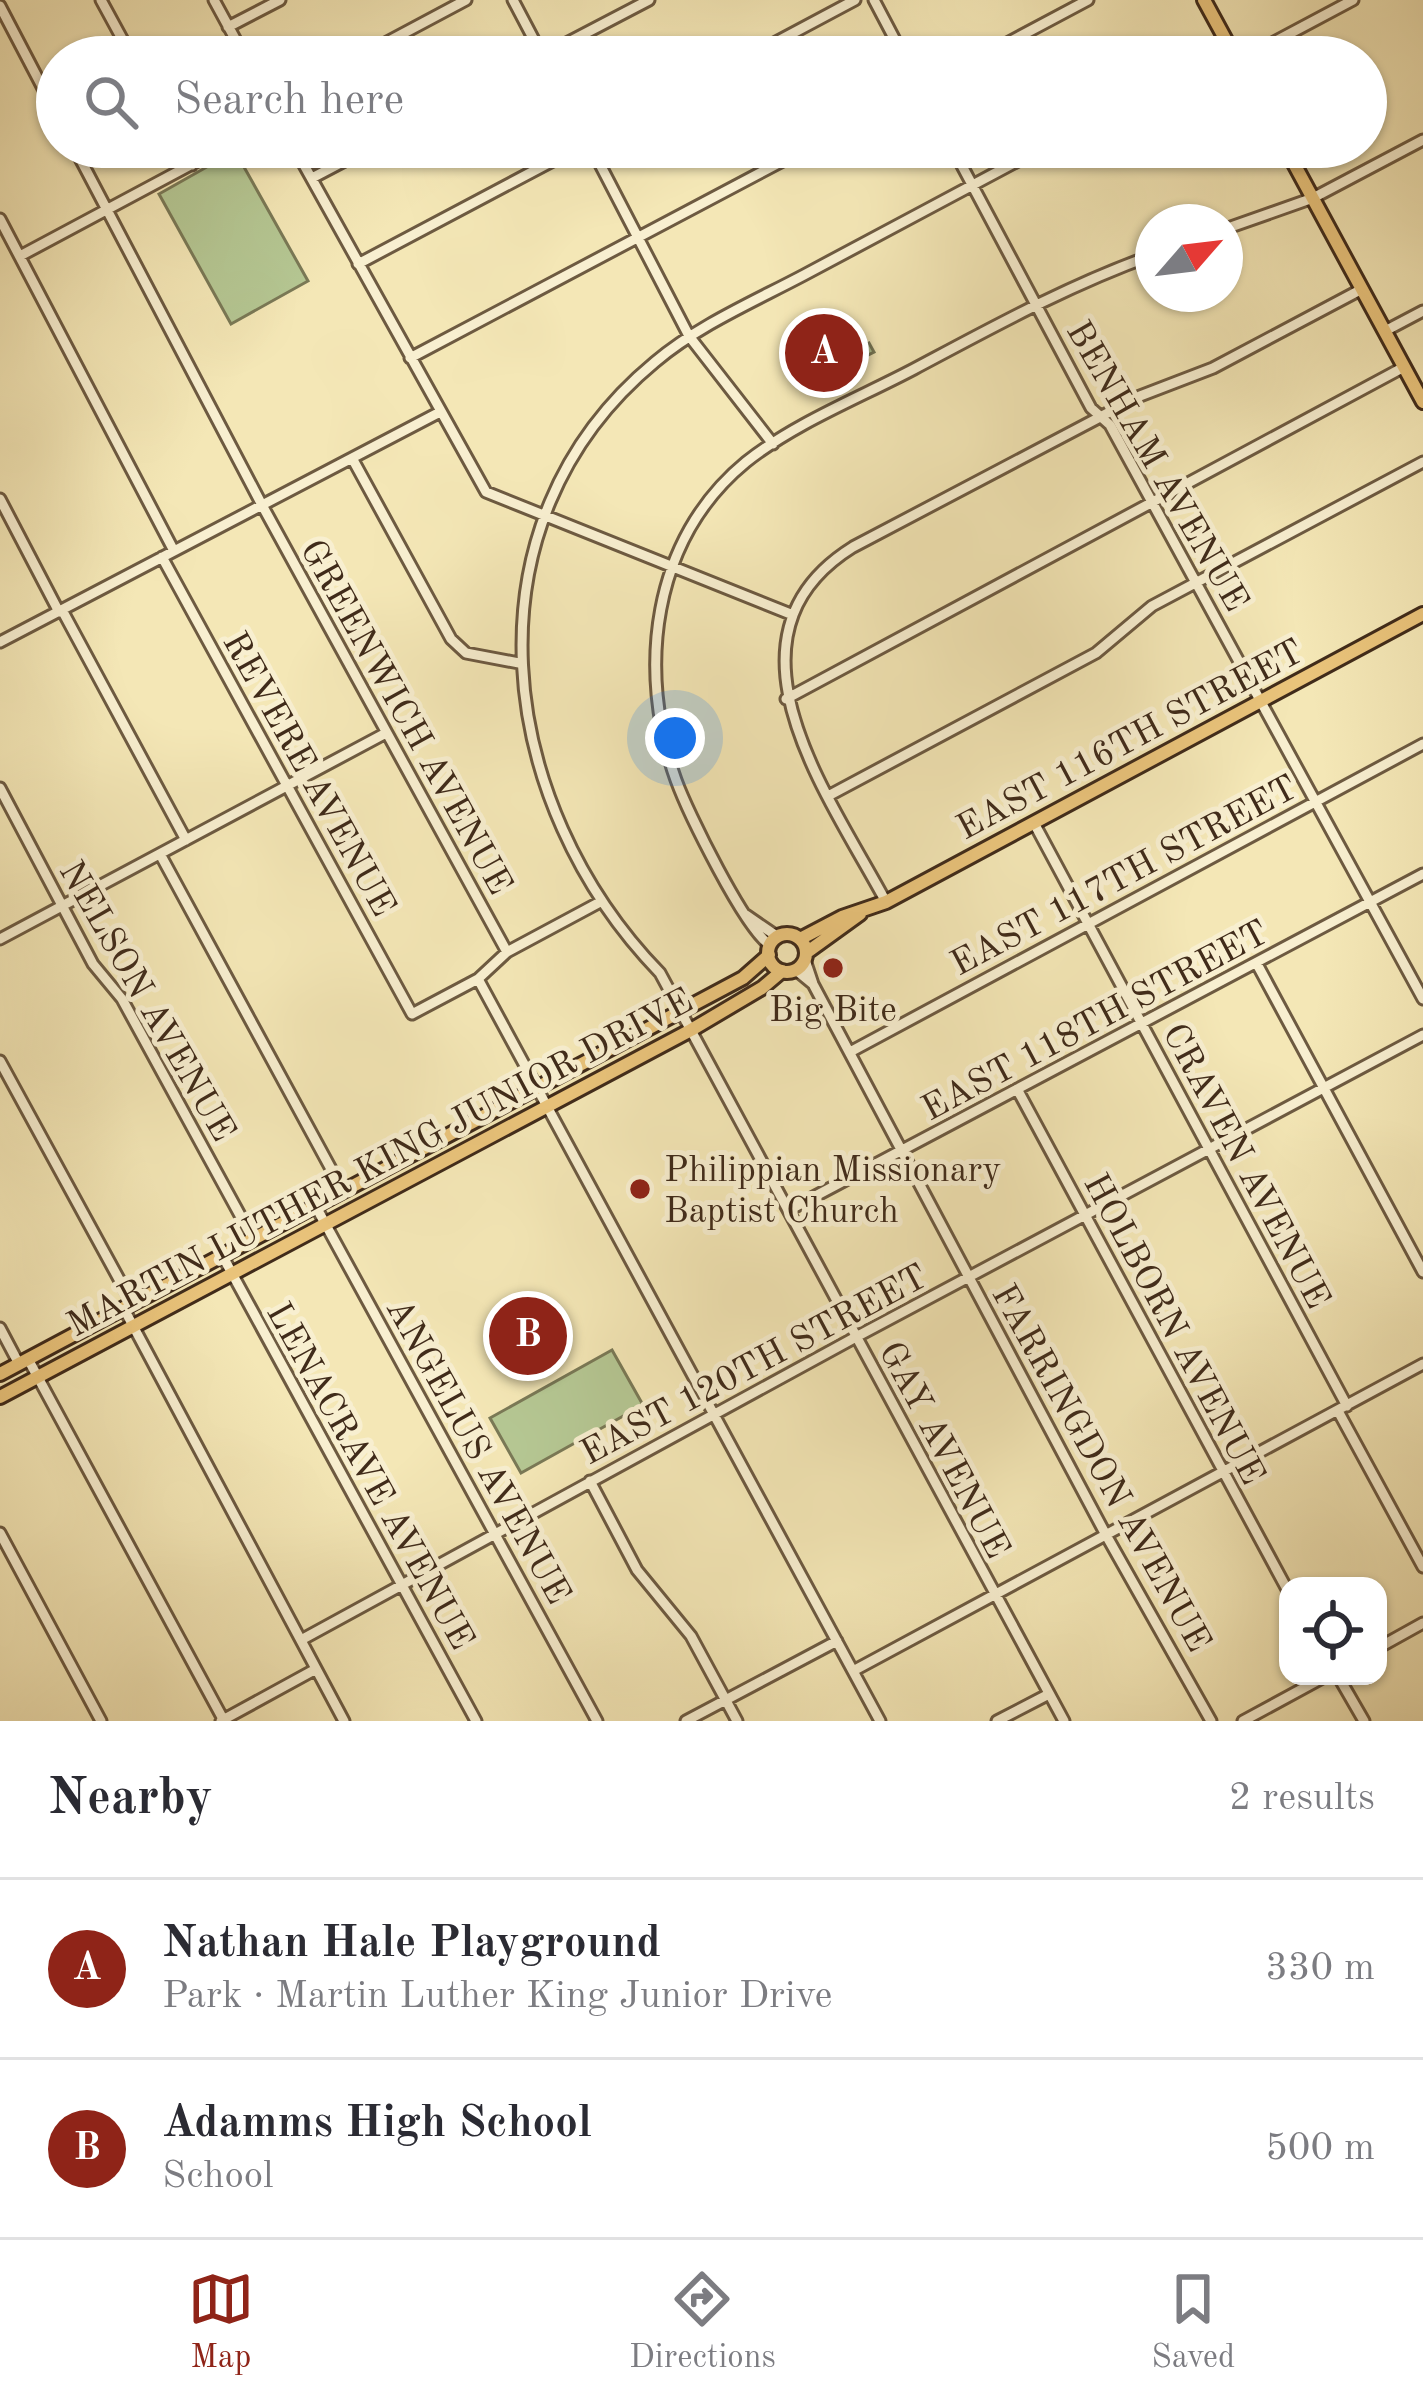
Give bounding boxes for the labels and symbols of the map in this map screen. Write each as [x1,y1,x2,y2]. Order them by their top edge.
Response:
north arrow [1135,204,1243,312]
pin: A [785,308,863,398]
street label: BENHAM AVENUE [1058,316,1253,618]
street label: GREENWICH AVENUE [292,535,517,901]
street label: REVERE AVENUE [214,627,401,923]
street label: EAST 116TH STREET [952,635,1310,848]
your location [645,708,705,768]
street label: EAST 117TH STREET [946,771,1304,984]
street label: NELSON AVENUE [51,856,240,1148]
street label: EAST 118TH STREET [917,916,1275,1129]
marker: Big Bite [820,955,846,981]
street label: MARTIN LUTHER KING JUNIOR DRIVE [62,984,699,1345]
place label: Big Bite [769,994,897,1030]
street label: CRAVEN AVENUE [1154,1019,1335,1315]
place label: Philippian Missionary Baptist Church [664,1154,1001,1231]
street label: HOLBORN AVENUE [1075,1169,1270,1491]
marker: Philippian Missionary Baptist Church [627,1176,653,1202]
street label: EAST 120TH STREET [576,1260,934,1473]
street label: FARRINGDON AVENUE [983,1279,1216,1659]
pin: B [489,1291,567,1381]
street label: ANGELUS AVENUE [378,1293,575,1611]
street label: LENACRAVE AVENUE [258,1297,479,1656]
street label: GAY AVENUE [870,1337,1014,1565]

